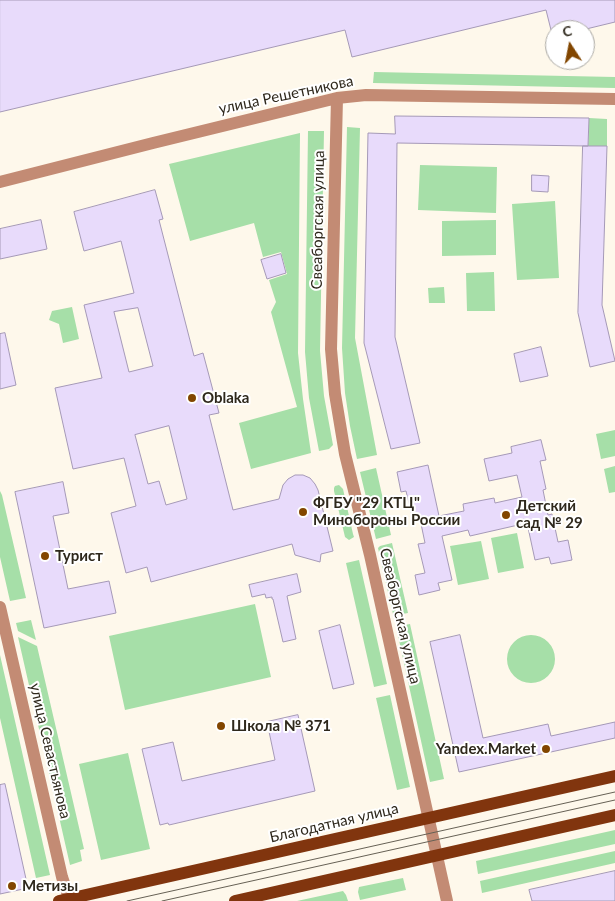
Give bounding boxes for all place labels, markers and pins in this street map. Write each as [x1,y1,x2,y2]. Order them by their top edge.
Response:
place label: Oblaka [202,389,249,407]
marker: Oblaka [186,392,198,404]
place label: ФГБУ "29 КТЦ" Минобороны России [313,494,460,529]
place label: Детский сад № 29 [516,497,583,532]
marker: ФГБУ "29 КТЦ" Минобороны России [297,506,309,518]
marker: Детский сад № 29 [500,509,512,521]
place label: Турист [55,547,103,565]
marker: Турист [39,550,51,562]
place label: Школа № 371 [231,717,331,735]
marker: Школа № 371 [215,720,227,732]
place label: Yandex.Market [436,740,536,758]
marker: Yandex.Market [540,743,552,755]
place label: Метизы [22,877,78,895]
marker: Метизы [6,880,18,892]

